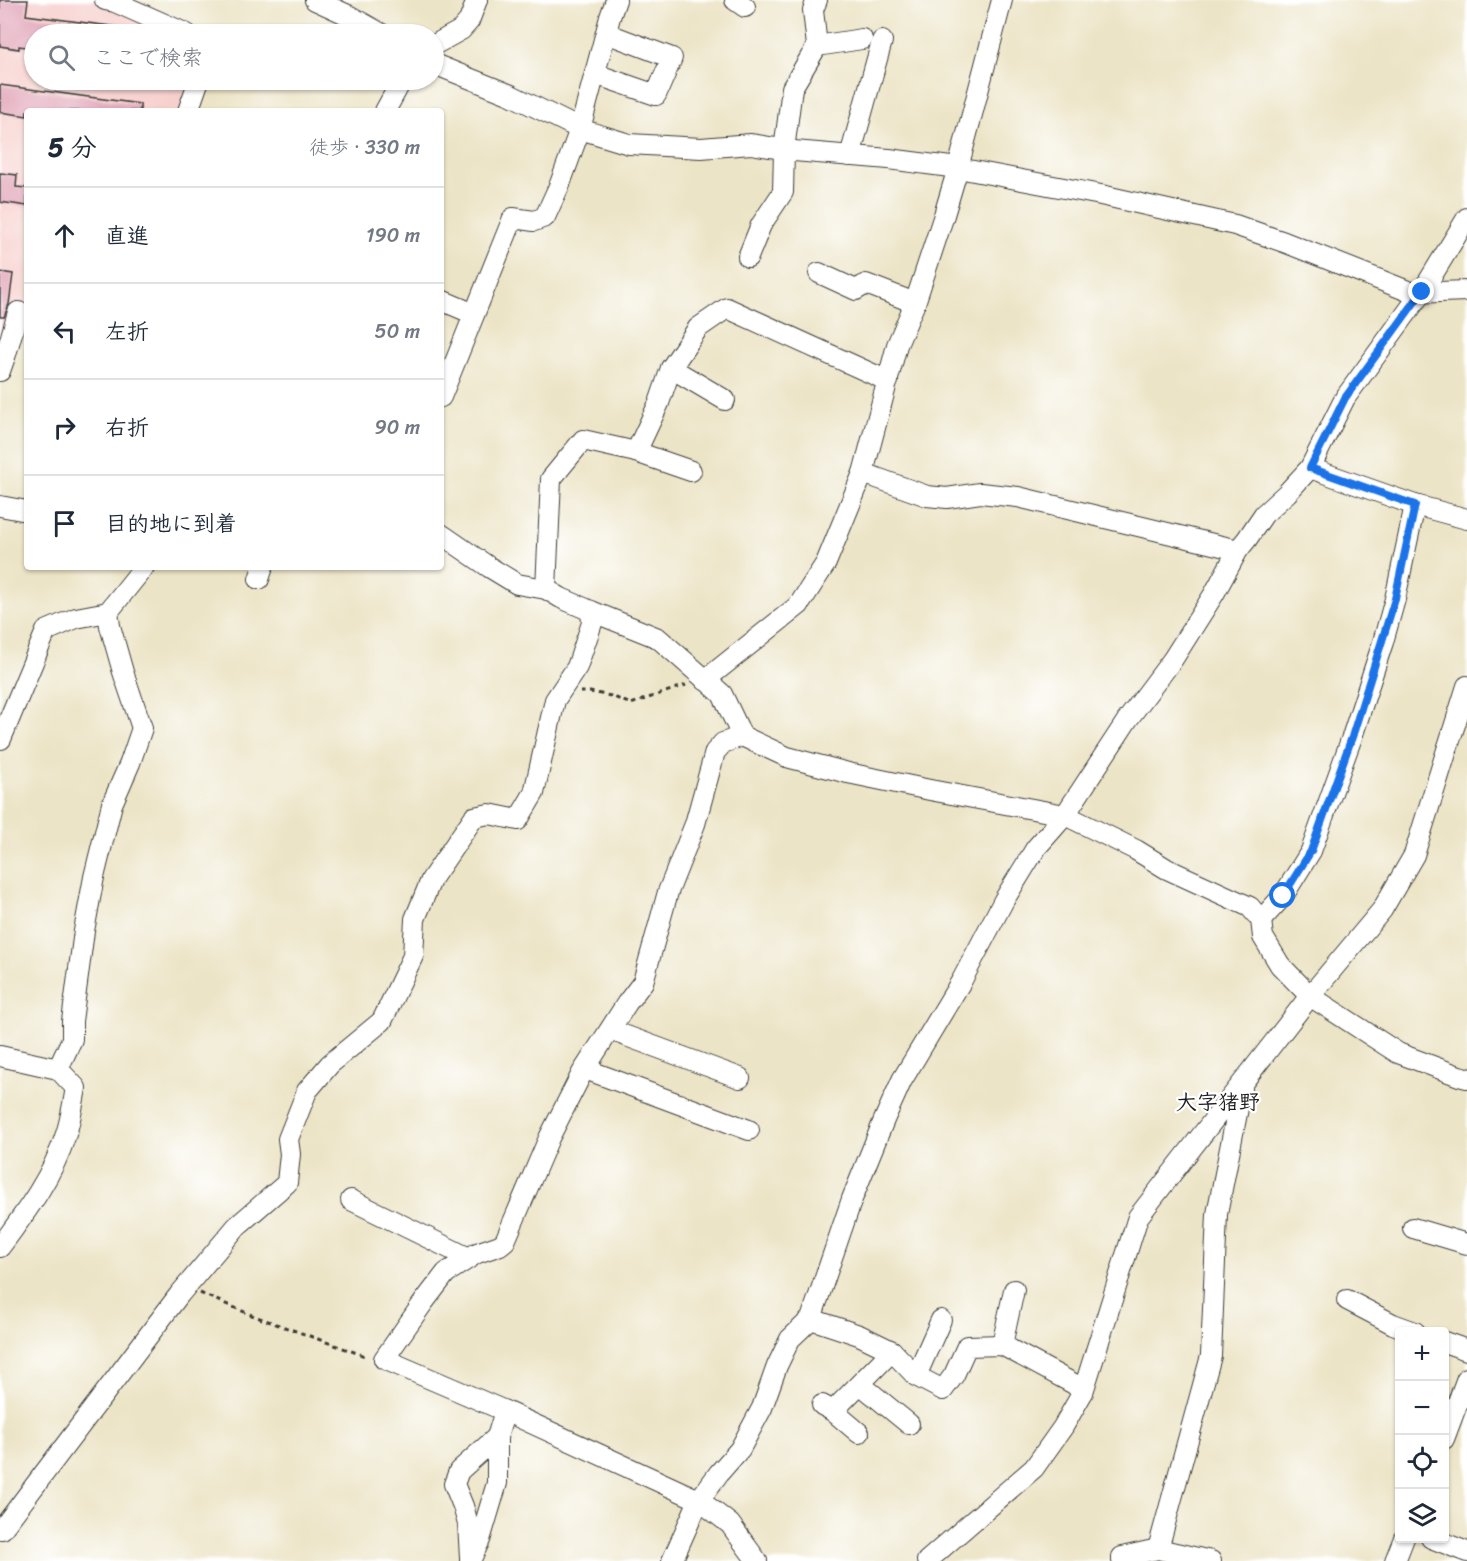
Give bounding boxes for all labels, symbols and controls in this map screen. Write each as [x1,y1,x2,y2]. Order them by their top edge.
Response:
search box [24,24,444,90]
text: ここで検索 [93,38,203,77]
icon: search [45,41,78,74]
text: 5 分 [48,124,97,170]
text: 徒歩 · 330 m [309,130,420,165]
text: 直進 [105,216,149,255]
text: 190 m [366,218,420,253]
icon: ahead [48,219,81,252]
route end [1408,278,1434,304]
text: 左折 [105,312,149,351]
text: 50 m [375,314,420,349]
icon: left [48,315,81,348]
text: 右折 [105,408,149,447]
text: 90 m [375,410,420,445]
icon: right [48,411,81,444]
text: 目的地に到着 [105,504,237,543]
icon: arrive [48,507,81,540]
route start [1269,882,1295,908]
district label: 大字猪野 [1176,1083,1260,1121]
map controls [1395,1327,1449,1543]
button: + [1395,1327,1449,1381]
button: − [1395,1381,1449,1435]
button: locate [1395,1435,1449,1489]
button: layers [1395,1489,1449,1543]

